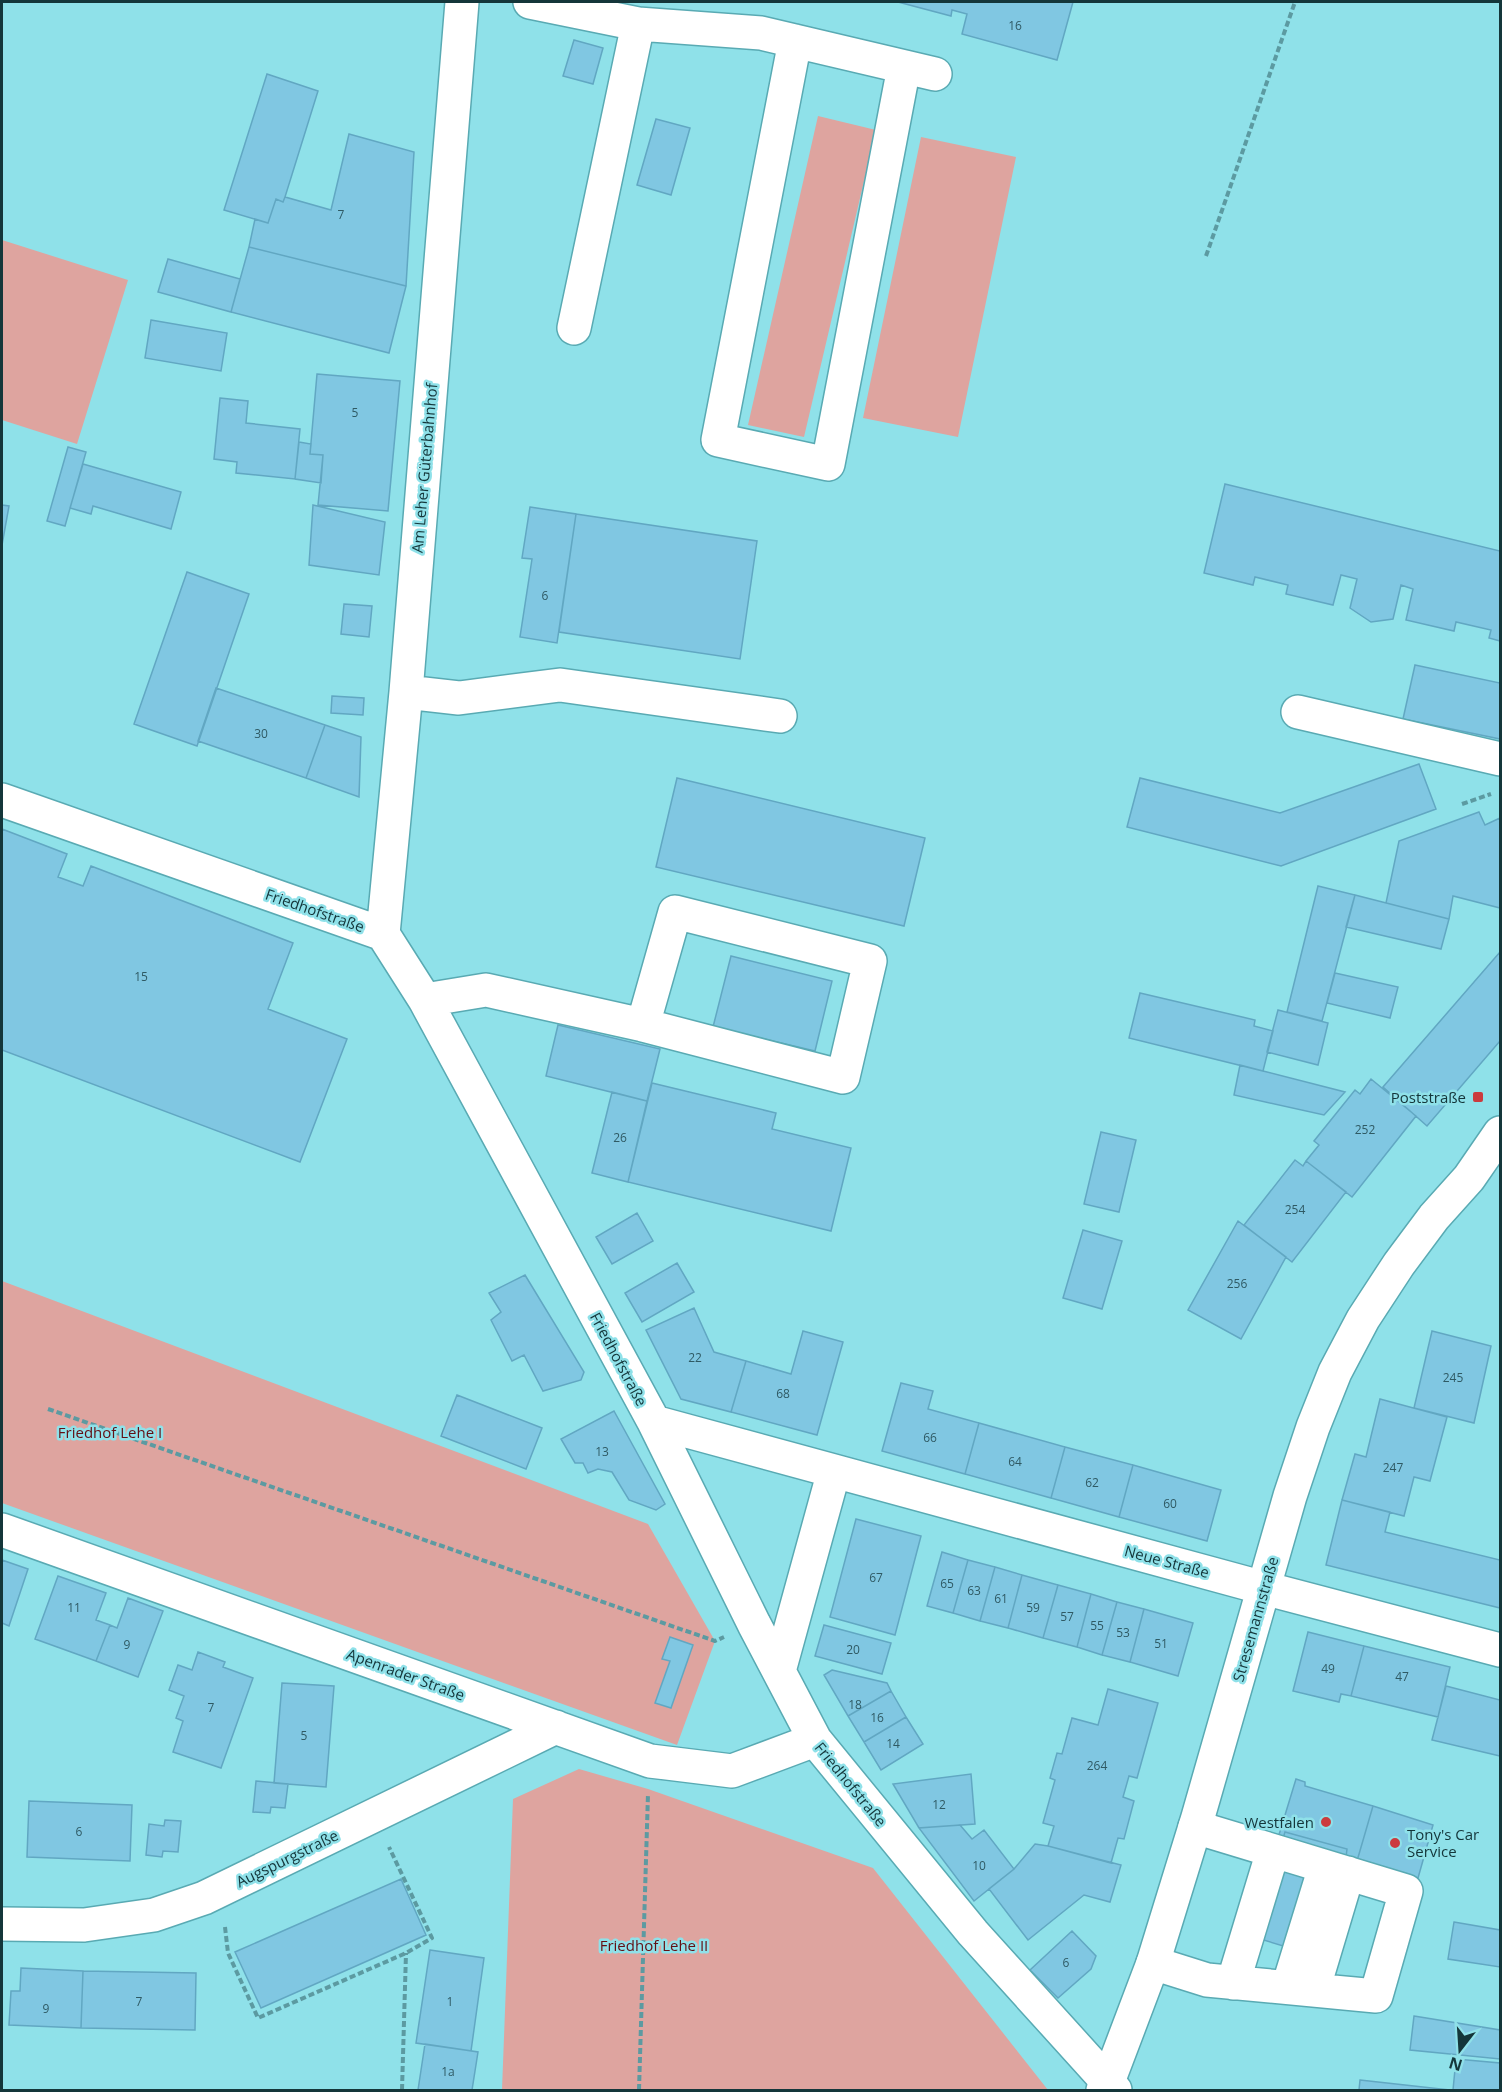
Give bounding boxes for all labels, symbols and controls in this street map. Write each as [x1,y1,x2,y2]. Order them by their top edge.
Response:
house number: 16 [1008,17,1022,34]
house number: 7 [338,206,345,223]
street label: Am Leher Güterbahnhof [407,381,441,554]
house number: 5 [352,404,359,421]
house number: 6 [542,587,549,604]
house number: 30 [254,725,268,742]
street label: Friedhofstraße [263,884,367,936]
house number: 15 [134,968,148,985]
place label: Poststraße [1391,1087,1466,1107]
marker: Poststraße [1471,1090,1485,1104]
house number: 252 [1355,1121,1375,1138]
house number: 26 [613,1129,627,1146]
house number: 254 [1285,1201,1305,1218]
house number: 256 [1227,1275,1247,1292]
street label: Friedhofstraße [586,1309,652,1409]
house number: 22 [688,1349,702,1366]
house number: 245 [1443,1369,1463,1386]
house number: 68 [776,1385,790,1402]
park label: Friedhof Lehe I [58,1422,162,1442]
house number: 66 [923,1429,937,1446]
house number: 13 [595,1443,609,1460]
house number: 64 [1008,1453,1022,1470]
house number: 247 [1383,1459,1403,1476]
house number: 62 [1085,1474,1099,1491]
house number: 60 [1163,1495,1177,1512]
street label: Neue Straße [1122,1540,1212,1582]
street label: Stresemannstraße [1228,1554,1282,1684]
house number: 67 [869,1569,883,1586]
house number: 65 [940,1575,954,1592]
house number: 63 [967,1582,981,1599]
house number: 61 [994,1590,1008,1607]
house number: 11 [67,1599,81,1616]
house number: 59 [1026,1599,1040,1616]
house number: 57 [1060,1608,1074,1625]
house number: 55 [1090,1617,1104,1634]
house number: 53 [1116,1624,1130,1641]
house number: 51 [1154,1635,1168,1652]
house number: 9 [124,1636,131,1653]
house number: 20 [846,1641,860,1658]
street label: Apenrader Straße [344,1643,468,1705]
house number: 49 [1321,1660,1335,1677]
house number: 47 [1395,1668,1409,1685]
house number: 18 [848,1696,862,1713]
house number: 7 [208,1699,215,1716]
house number: 16 [870,1709,884,1726]
house number: 5 [301,1727,308,1744]
house number: 14 [886,1735,900,1752]
street label: Friedhofstraße [811,1738,891,1830]
house number: 264 [1087,1757,1107,1774]
house number: 12 [932,1796,946,1813]
place label: Westfalen [1244,1812,1314,1832]
marker: Westfalen [1319,1815,1333,1829]
house number: 6 [76,1823,83,1840]
place label: Tony's Car Service [1407,1824,1479,1861]
street label: Augspurgstraße [233,1825,341,1891]
marker: Tony's Car Service [1388,1836,1402,1850]
house number: 10 [972,1857,986,1874]
park label: Friedhof Lehe II [600,1935,708,1955]
house number: 6 [1063,1954,1070,1971]
house number: 7 [136,1993,143,2010]
house number: 1 [447,1993,453,2010]
house number: 9 [43,2000,50,2017]
north arrow [1430,2020,1490,2080]
text: N [1446,2052,1465,2077]
house number: 1a [441,2063,455,2080]

